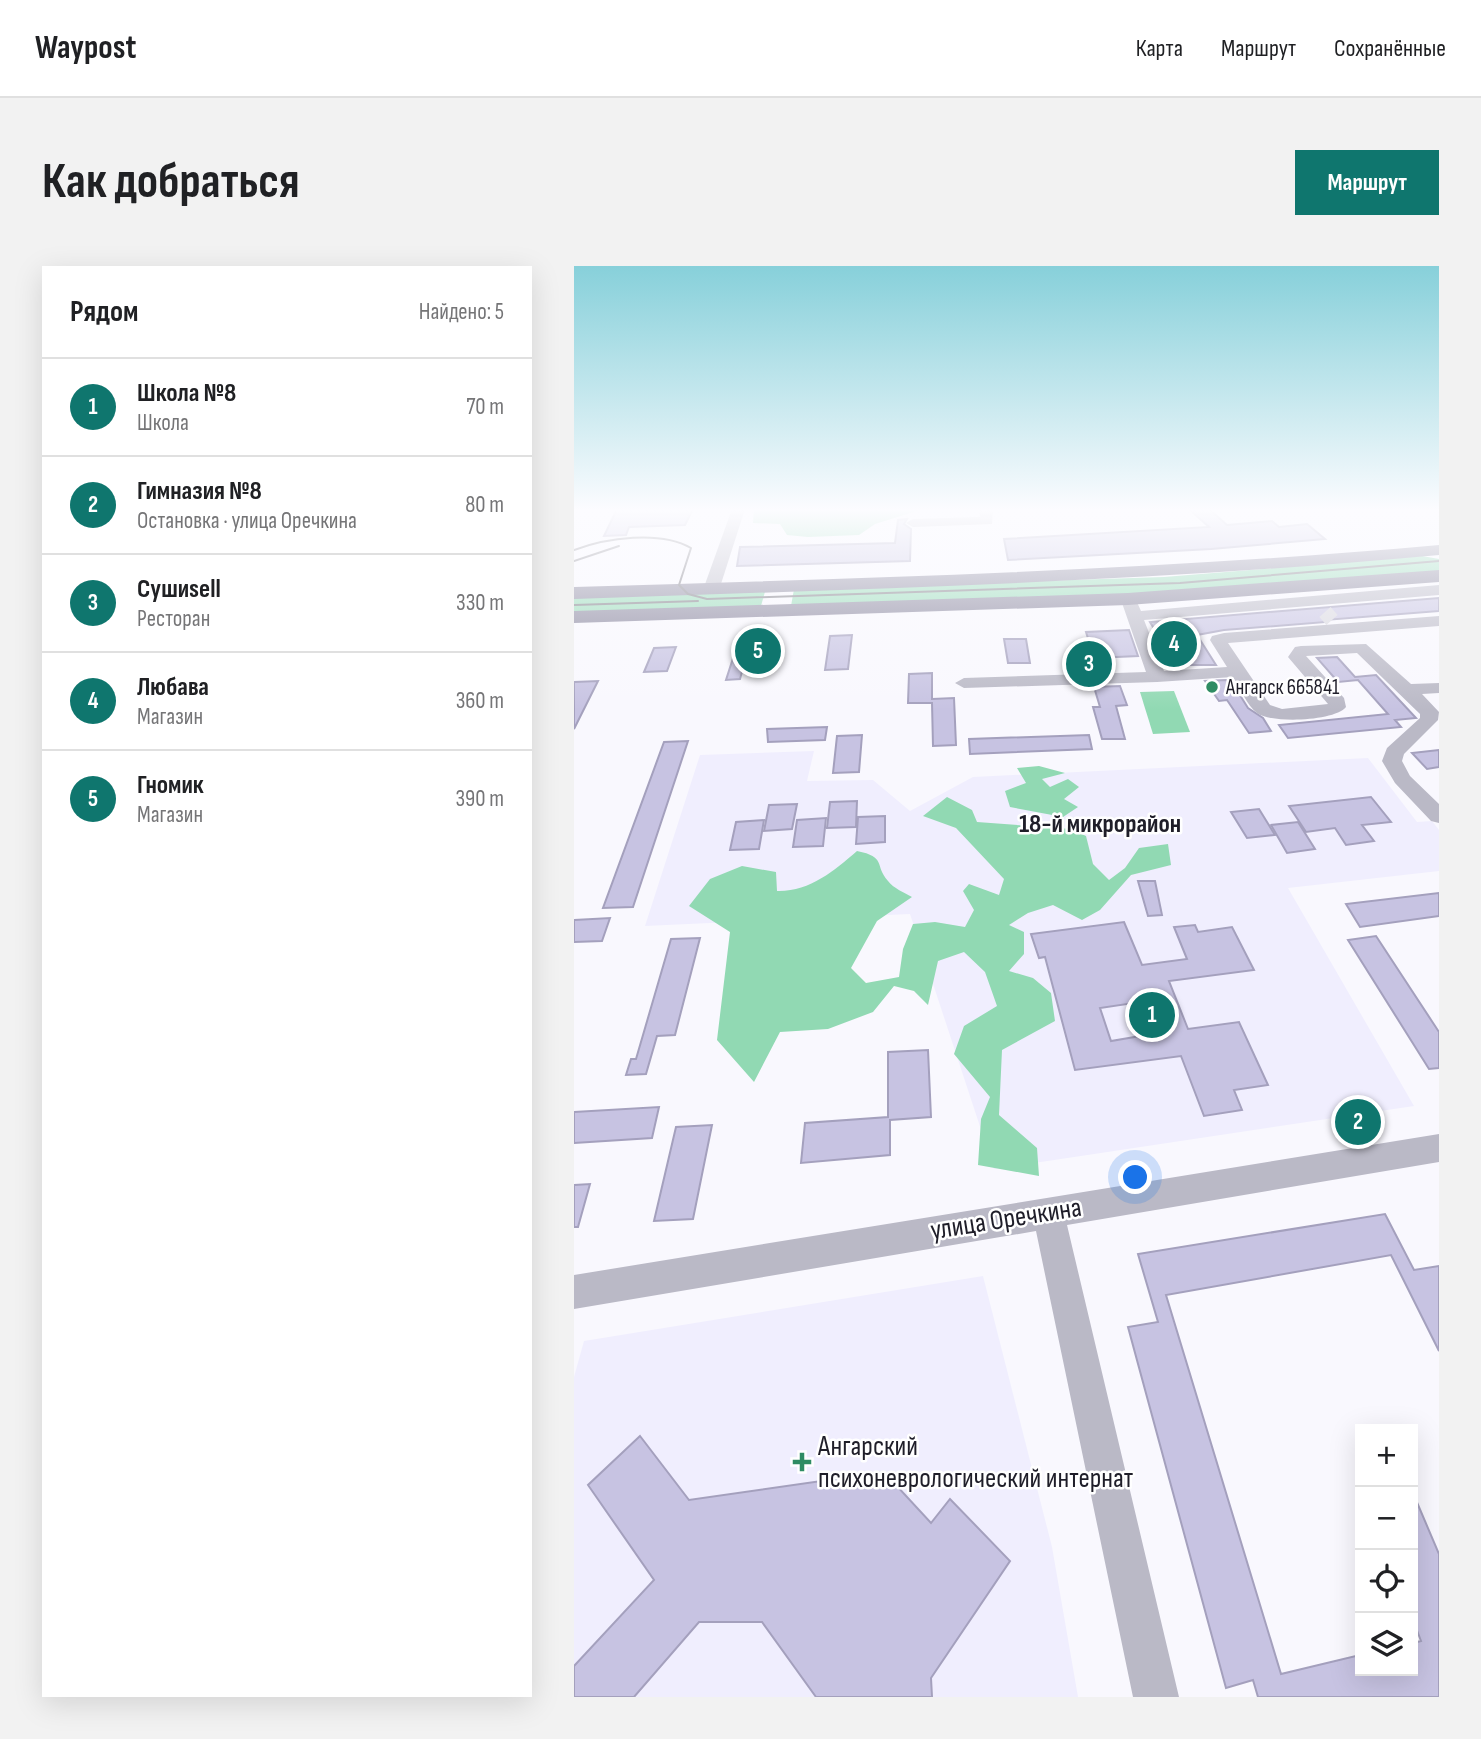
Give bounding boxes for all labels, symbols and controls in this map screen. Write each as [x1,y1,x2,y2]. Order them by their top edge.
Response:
text: Waypost [35,28,136,68]
text: Карта [1136,34,1183,63]
text: Маршрут [1221,34,1296,63]
text: Сохранённые [1334,34,1446,63]
button: Маршрут [1295,150,1439,215]
text: Как добраться [42,153,300,212]
text: Рядом [70,294,138,330]
text: Найдено: 5 [419,298,504,326]
text: Школа №8 [137,378,236,409]
text: 1 [88,393,98,421]
text: 70 m [466,393,504,421]
text: Школа [137,409,189,437]
text: Гимназия №8 [137,476,262,507]
text: 2 [88,491,98,519]
text: 80 m [465,491,504,519]
text: Остановка · улица Оречкина [137,507,357,535]
text: Сушиsell [137,574,221,605]
text: 3 [88,589,98,617]
text: 330 m [456,589,504,617]
text: Ресторан [137,605,210,633]
pin: 4 [1151,618,1197,670]
pin: 5 [735,625,781,677]
pin: 3 [1066,638,1112,690]
text: Любава [137,672,209,703]
place label: Ангарск 665841 [1225,675,1340,700]
marker: Ангарск 665841 [1204,679,1220,695]
text: 4 [88,687,98,715]
text: 360 m [456,687,504,715]
text: Магазин [137,703,203,731]
text: Гномик [137,770,204,801]
text: 5 [88,785,98,813]
text: 390 m [455,785,504,813]
text: Магазин [137,801,203,829]
district label: 18-й микрорайон [1019,809,1181,840]
pin: 1 [1129,989,1175,1041]
pin: 2 [1335,1096,1381,1148]
your location [1118,1160,1152,1194]
street label: улица Оречкина [928,1191,1084,1247]
map controls [1355,1424,1418,1676]
button: + [1355,1424,1418,1487]
place label: Ангарский психоневрологический интернат [817,1430,1133,1495]
marker: Ангарский психоневрологический интернат [792,1452,812,1472]
button: − [1355,1487,1418,1550]
button: locate [1355,1550,1418,1613]
button: layers [1355,1613,1418,1676]

